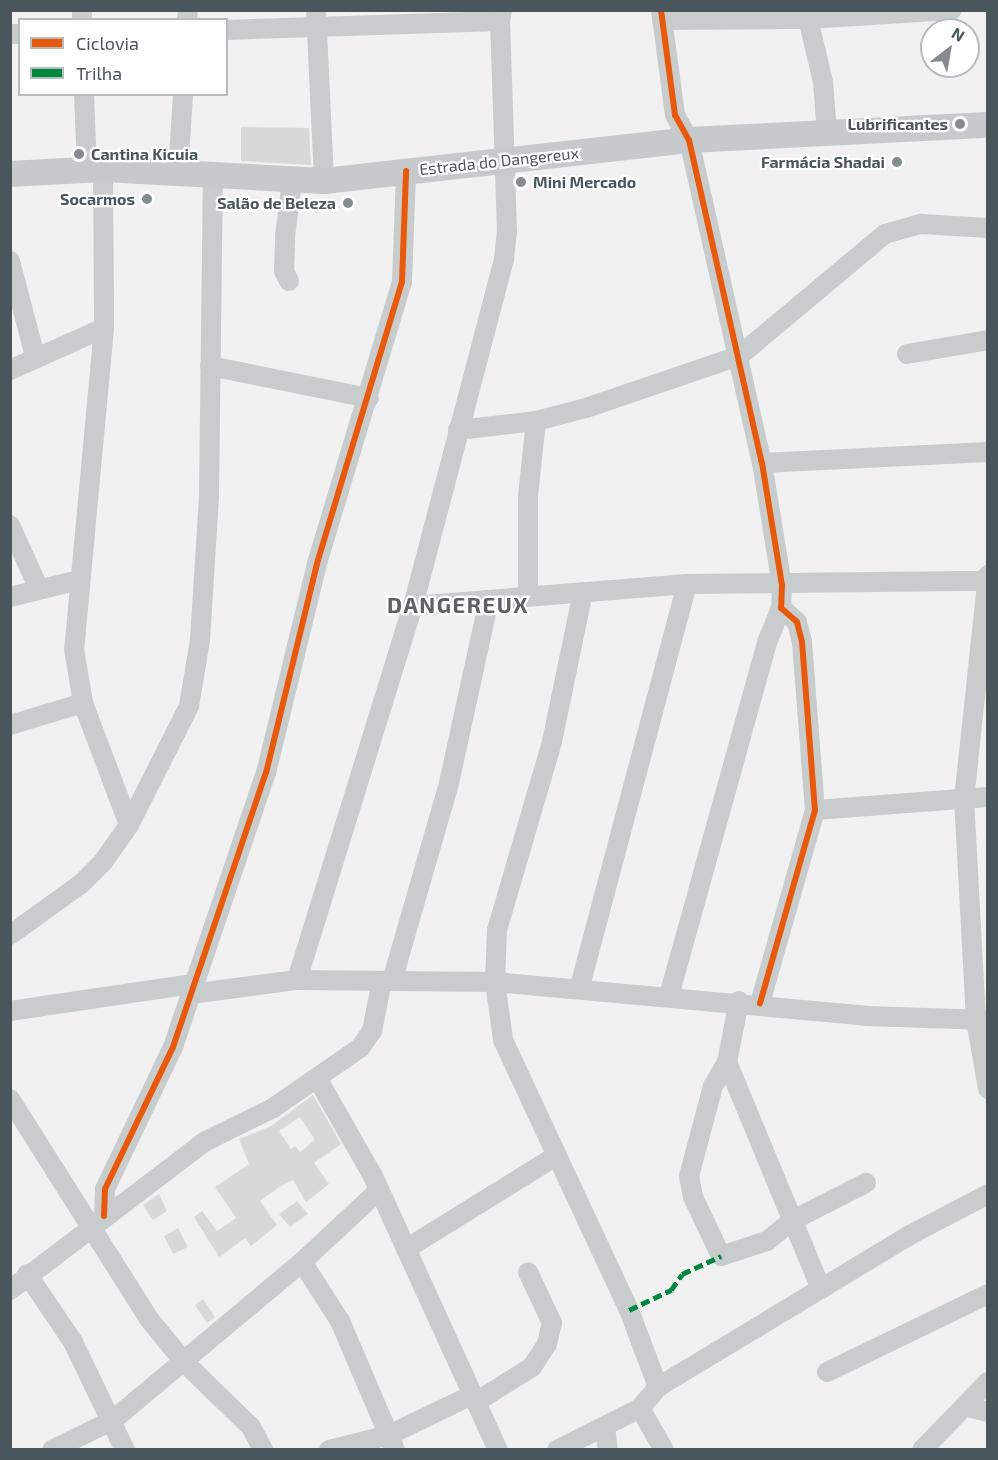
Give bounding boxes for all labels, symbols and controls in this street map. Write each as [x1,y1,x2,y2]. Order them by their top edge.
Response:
legend [18,18,228,96]
north arrow [920,18,980,78]
text: N [949,23,968,45]
text: Ciclovia [76,32,139,54]
text: Trilha [76,62,122,84]
place label: Lubrificantes [848,114,948,134]
marker: Lubrificantes [953,117,967,131]
street label: Estrada do Dangereux [418,143,580,179]
place label: Cantina Kicuia [91,144,198,164]
marker: Cantina Kicuia [72,147,86,161]
place label: Farmácia Shadai [761,152,885,172]
marker: Farmácia Shadai [890,155,904,169]
place label: Mini Mercado [533,172,636,192]
marker: Mini Mercado [514,175,528,189]
place label: Socarmos [60,189,135,209]
marker: Socarmos [140,192,154,206]
place label: Salão de Beleza [217,193,336,213]
marker: Salão de Beleza [341,196,355,210]
district label: DANGEREUX [387,592,529,618]

